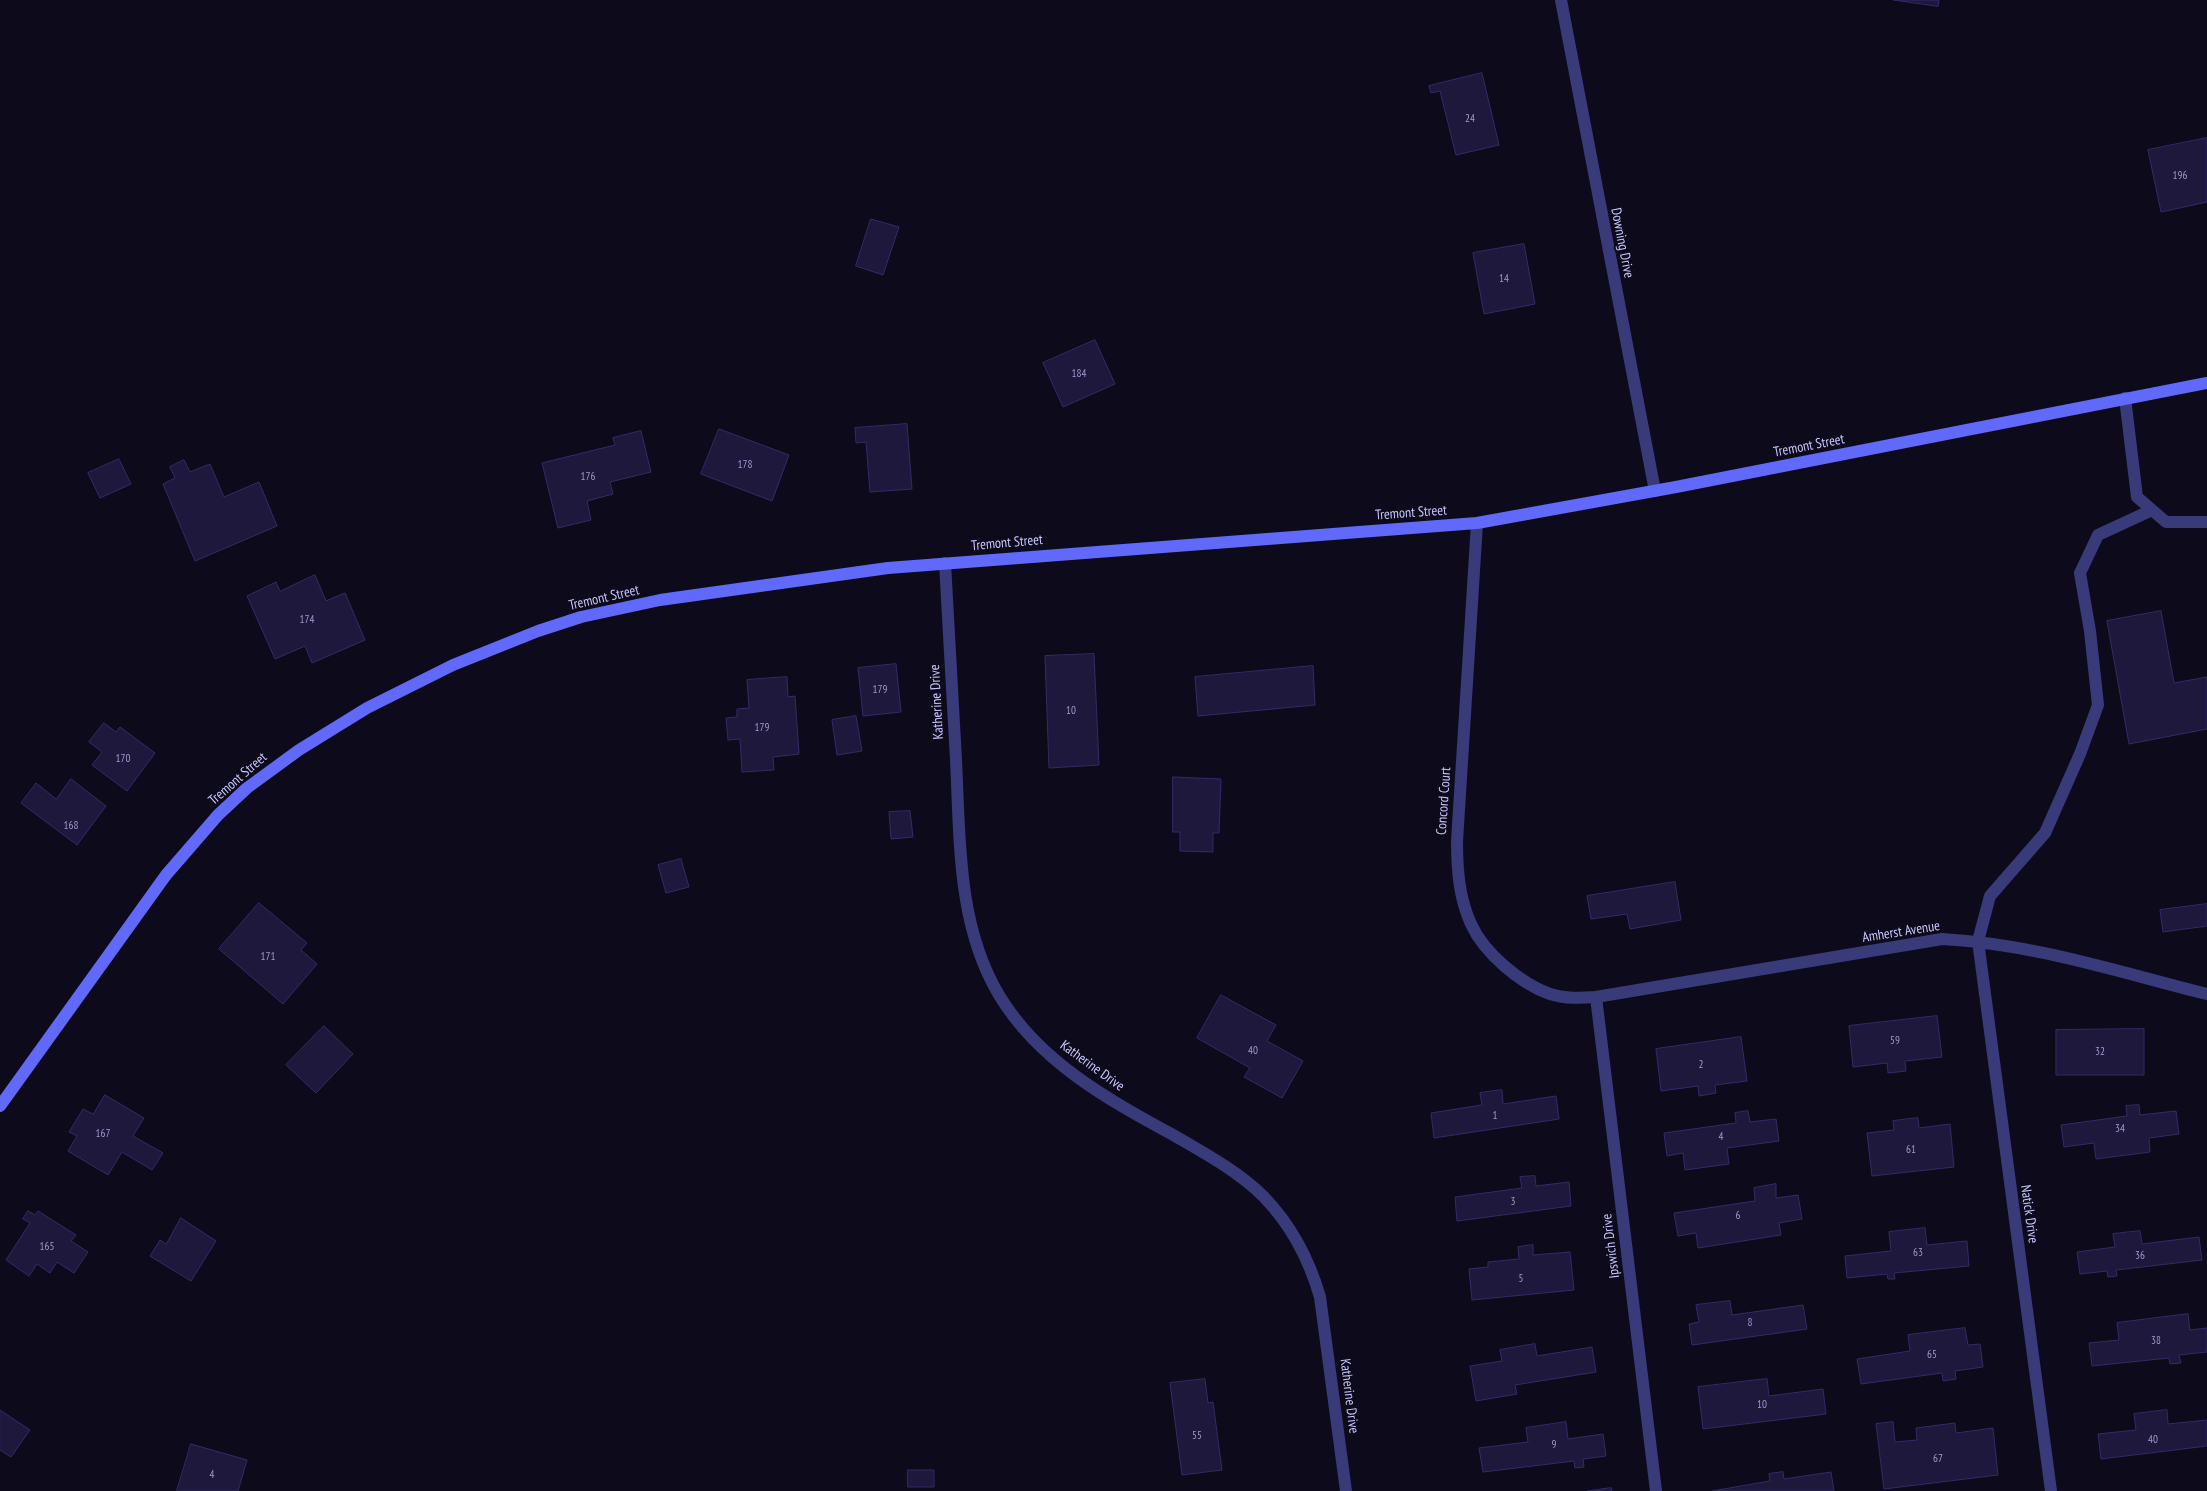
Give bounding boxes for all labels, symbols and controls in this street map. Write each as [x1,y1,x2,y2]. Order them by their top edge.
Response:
house number: 24 [1465,112,1475,126]
house number: 196 [2173,169,2187,183]
street label: Downing Drive [1607,206,1637,280]
house number: 14 [1499,272,1509,286]
house number: 184 [1072,367,1086,381]
street label: Tremont Street [1772,431,1846,461]
house number: 178 [738,458,752,472]
house number: 176 [581,470,595,484]
street label: Tremont Street [1375,502,1447,524]
street label: Tremont Street [971,532,1043,554]
street label: Tremont Street [567,582,641,614]
house number: 174 [300,613,314,627]
street label: Katherine Drive [927,664,947,740]
house number: 179 [873,683,887,697]
house number: 10 [1066,704,1076,718]
house number: 179 [755,721,769,735]
street label: Tremont Street [205,749,271,809]
house number: 170 [116,752,130,766]
street label: Concord Court [1433,766,1455,836]
house number: 168 [64,819,78,833]
street label: Amherst Avenue [1861,918,1941,946]
house number: 171 [261,950,275,964]
house number: 59 [1890,1034,1900,1048]
street label: Katherine Drive [1057,1037,1127,1095]
house number: 40 [1248,1044,1258,1058]
house number: 32 [2095,1045,2105,1059]
house number: 2 [1699,1058,1703,1072]
house number: 1 [1493,1109,1497,1123]
house number: 34 [2115,1122,2125,1136]
house number: 167 [96,1127,110,1141]
house number: 4 [1719,1130,1723,1144]
house number: 61 [1906,1143,1916,1157]
street label: Natick Drive [2017,1184,2041,1244]
house number: 3 [1511,1195,1515,1209]
house number: 6 [1736,1209,1740,1223]
street label: Ipswich Drive [1599,1213,1623,1279]
house number: 165 [40,1240,54,1254]
house number: 63 [1913,1246,1923,1260]
house number: 36 [2135,1249,2145,1263]
house number: 5 [1519,1272,1523,1286]
house number: 8 [1748,1316,1752,1330]
house number: 38 [2151,1334,2161,1348]
house number: 65 [1927,1348,1937,1362]
street label: Katherine Drive [1336,1358,1362,1434]
house number: 10 [1757,1398,1767,1412]
house number: 55 [1192,1429,1202,1443]
house number: 40 [2148,1433,2158,1447]
house number: 9 [1552,1438,1556,1452]
house number: 67 [1933,1452,1943,1466]
house number: 4 [210,1468,214,1482]

